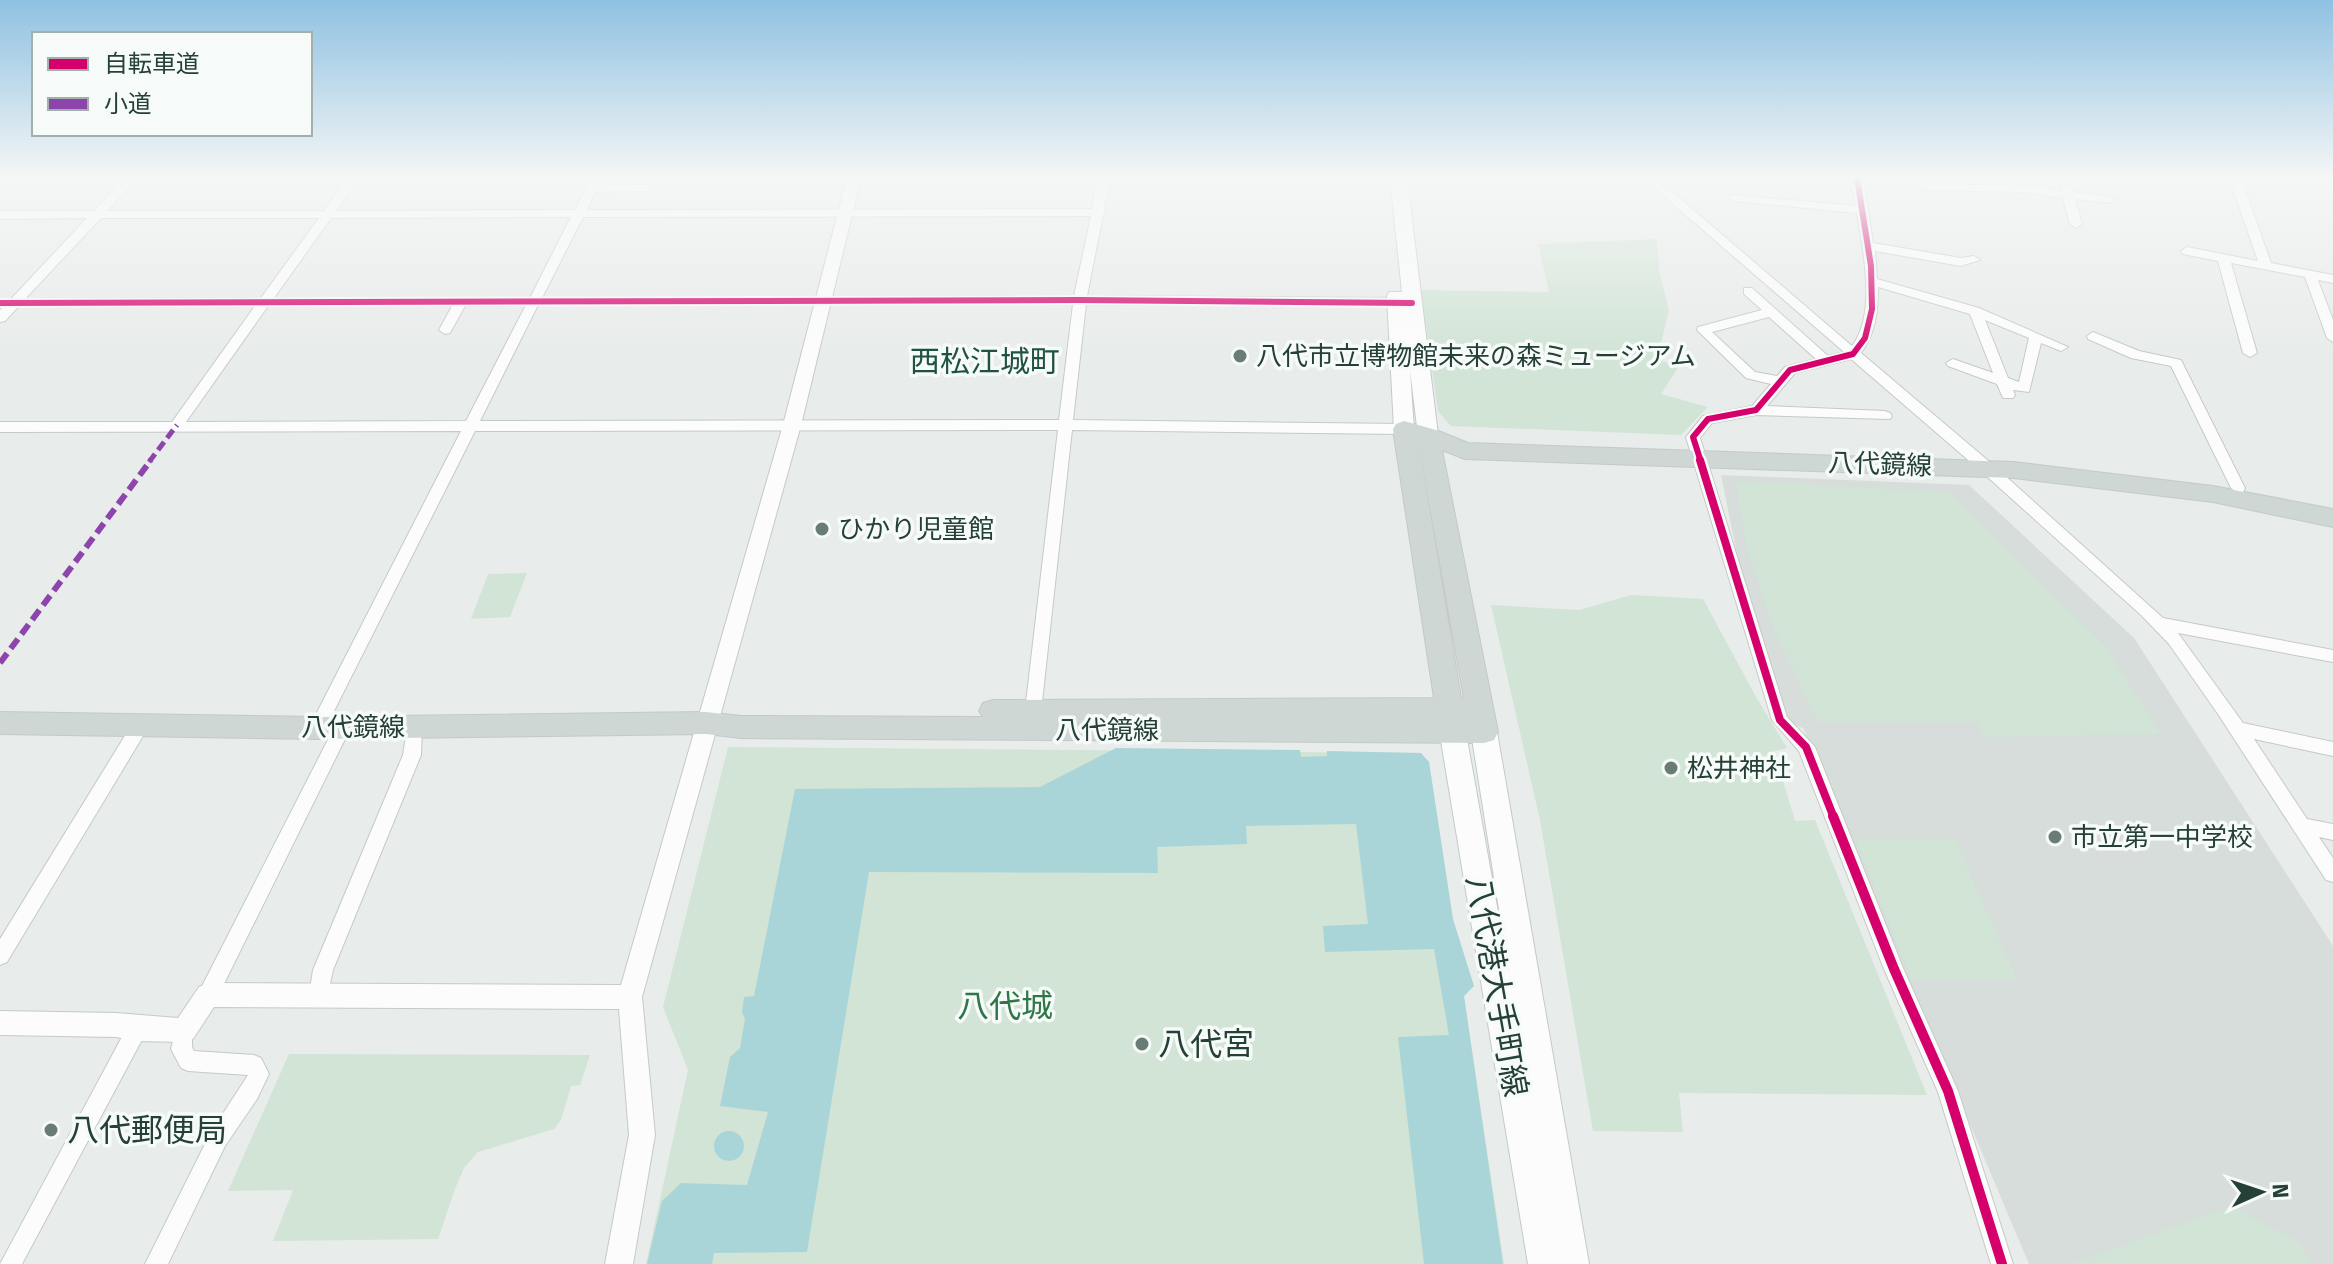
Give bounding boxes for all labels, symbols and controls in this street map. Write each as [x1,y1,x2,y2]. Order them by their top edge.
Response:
legend [32,32,312,136]
text: 自転車道 [104,50,200,78]
text: 小道 [104,90,152,118]
place label: 八代市立博物館未来の森ミュージアム [1256,341,1696,372]
district label: 西松江城町 [910,344,1060,380]
marker: 八代市立博物館未来の森ミュージアム [1231,347,1249,365]
street label: 八代鏡線 [1827,447,1932,482]
place label: ひかり児童館 [838,514,994,545]
marker: ひかり児童館 [813,520,831,538]
street label: 八代鏡線 [301,712,405,743]
street label: 八代鏡線 [1055,715,1159,746]
place label: 松井神社 [1687,753,1791,784]
marker: 松井神社 [1662,759,1680,777]
place label: 市立第一中学校 [2071,822,2253,853]
marker: 市立第一中学校 [2046,828,2064,846]
street label: 八代港大手町線 [1459,872,1535,1100]
park label: 八代城 [957,987,1053,1025]
place label: 八代宮 [1158,1025,1254,1063]
marker: 八代宮 [1133,1035,1151,1053]
place label: 八代郵便局 [67,1111,227,1149]
marker: 八代郵便局 [42,1121,60,1139]
north arrow [2221,1152,2301,1232]
text: N [2267,1183,2294,1199]

